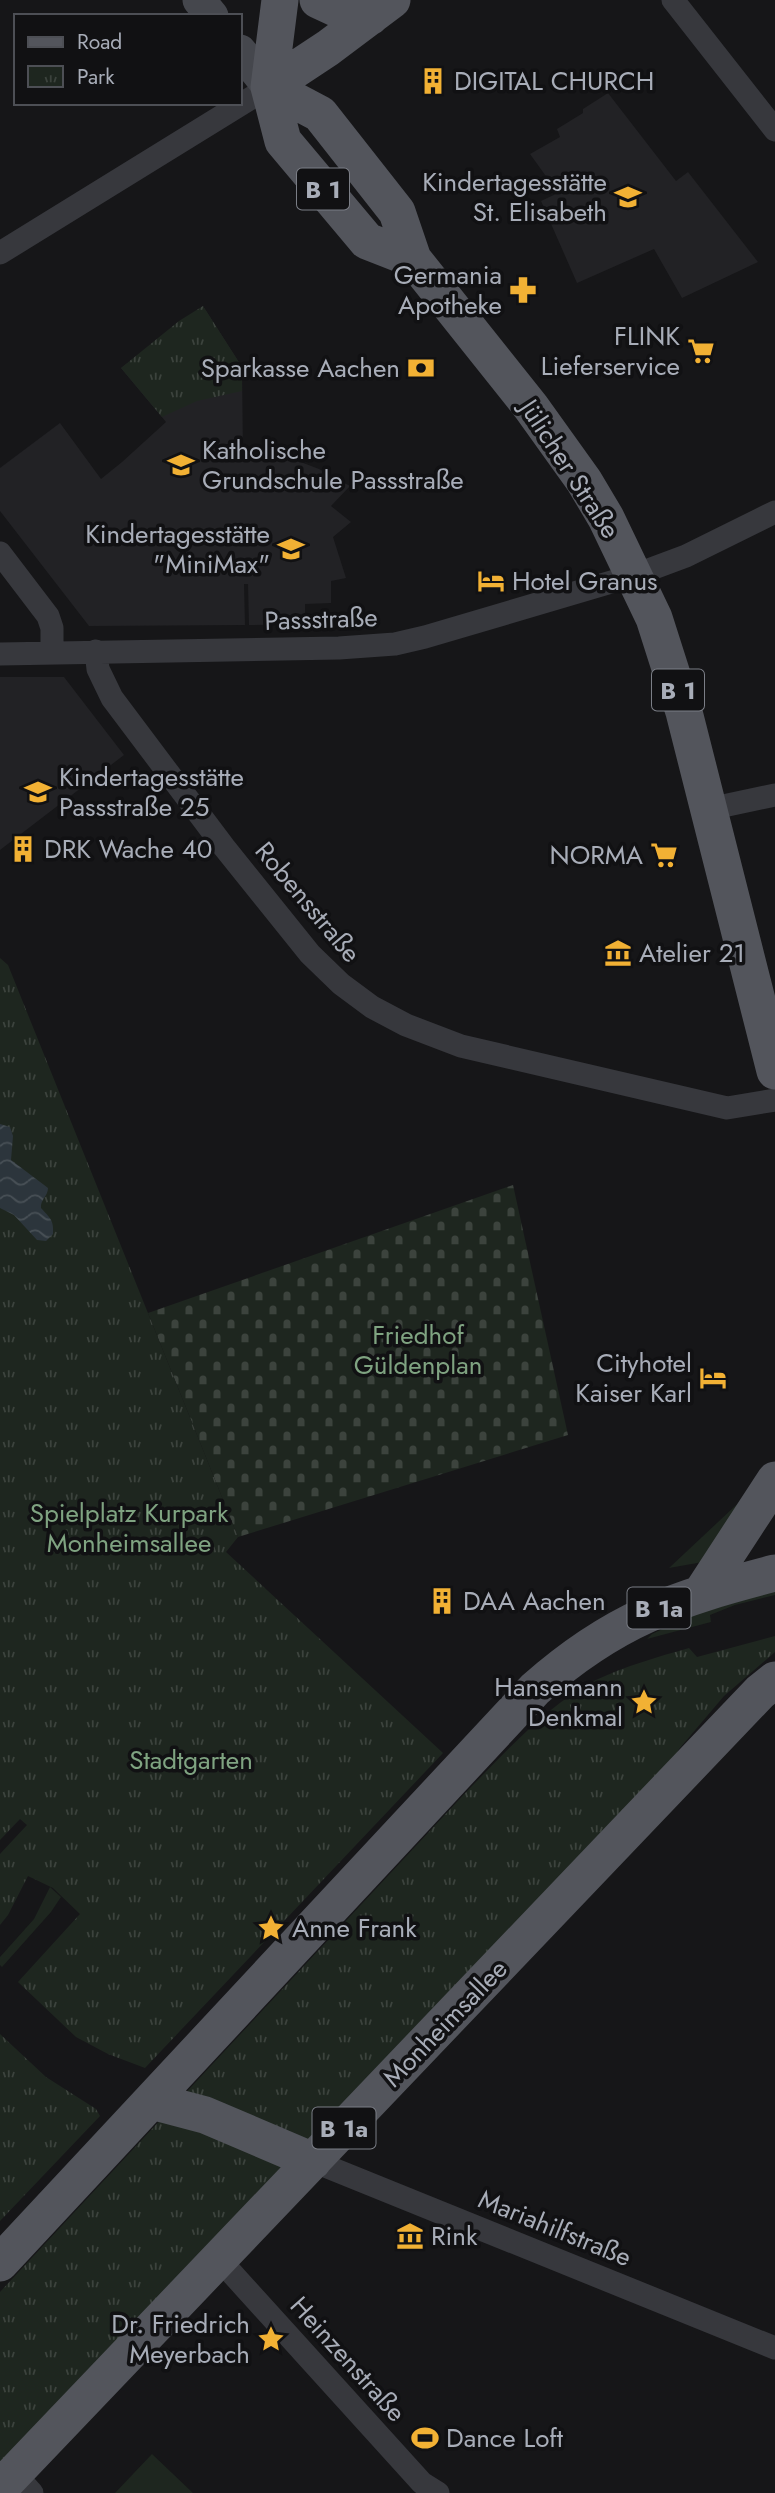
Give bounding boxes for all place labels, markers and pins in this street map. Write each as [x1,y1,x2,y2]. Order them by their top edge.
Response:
place label: DIGITAL CHURCH [454,62,654,100]
building icon: DIGITAL CHURCH [418,66,448,96]
place label: Kindertagesstätte St. Elisabeth [422,163,607,231]
school or university icon: Kindertagesstätte St. Elisabeth [613,182,643,212]
place label: Germania Apotheke [394,256,502,324]
pharmacy icon: Germania Apotheke [508,275,538,305]
place label: FLINK Lieferservice [541,317,680,385]
supermarket icon: FLINK Lieferservice [686,336,716,366]
place label: Sparkasse Aachen [201,349,400,387]
bank icon: Sparkasse Aachen [406,353,436,383]
place label: Katholische Grundschule Passstraße [202,431,464,499]
school or university icon: Katholische Grundschule Passstraße [166,450,196,480]
place label: Kindertagesstätte "MiniMax" [85,515,270,583]
school or university icon: Kindertagesstätte "MiniMax" [276,534,306,564]
place label: Hotel Granus [512,562,658,600]
hotel icon: Hotel Granus [476,566,506,596]
place label: Kindertagesstätte Passstraße 25 [59,758,244,826]
school or university icon: Kindertagesstätte Passstraße 25 [23,777,53,807]
place label: DRK Wache 40 [44,830,212,868]
building icon: DRK Wache 40 [8,834,38,864]
place label: NORMA [550,836,644,874]
supermarket icon: NORMA [649,840,679,870]
place label: Atelier 21 [639,934,745,972]
museum icon: Atelier 21 [603,938,633,968]
place label: Cityhotel Kaiser Karl [575,1344,692,1412]
hotel icon: Cityhotel Kaiser Karl [698,1363,728,1393]
place label: DAA Aachen [463,1582,606,1620]
building icon: DAA Aachen [427,1586,457,1616]
place label: Hansemann Denkmal [494,1668,623,1736]
place icon: Hansemann Denkmal [629,1687,659,1717]
place label: Anne Frank [292,1909,417,1947]
place icon: Anne Frank [256,1913,286,1943]
place label: Rink [431,2217,478,2255]
museum icon: Rink [395,2221,425,2251]
place label: Dr. Friedrich Meyerbach [111,2305,250,2373]
place icon: Dr. Friedrich Meyerbach [256,2324,286,2354]
place label: Dance Loft [446,2419,564,2457]
sports icon: Dance Loft [410,2423,440,2453]

